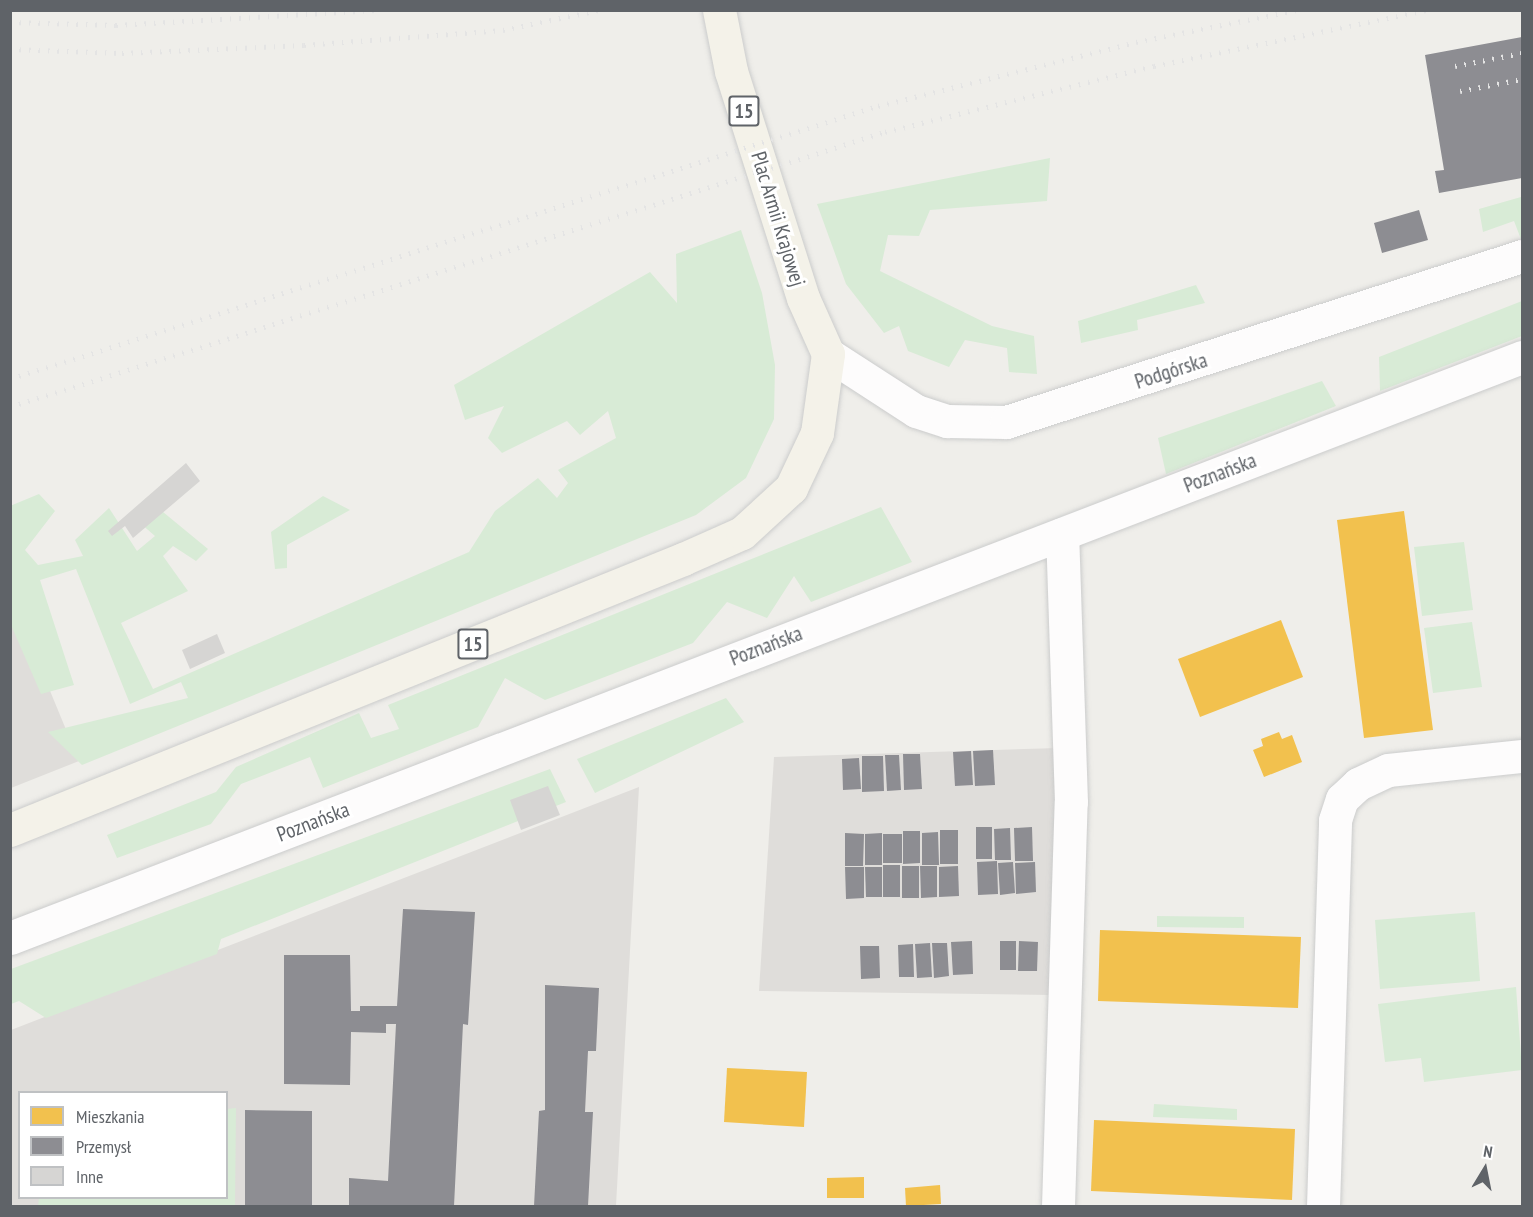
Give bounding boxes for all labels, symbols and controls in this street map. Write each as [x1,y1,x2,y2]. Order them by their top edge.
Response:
road number: 15 [728,94,760,128]
street label: Plac Armii Krajowej [745,148,811,290]
street label: Podgórska [1132,347,1210,395]
street label: Poznańska [1180,448,1260,498]
street label: Poznańska [726,621,806,671]
road number: 15 [456,627,490,661]
street label: Poznańska [273,797,353,847]
legend [18,1091,228,1199]
text: Mieszkania [76,1105,145,1128]
text: Przemysł [76,1135,131,1158]
north arrow [1455,1139,1515,1199]
text: N [1482,1141,1494,1162]
text: Inne [76,1165,103,1188]

